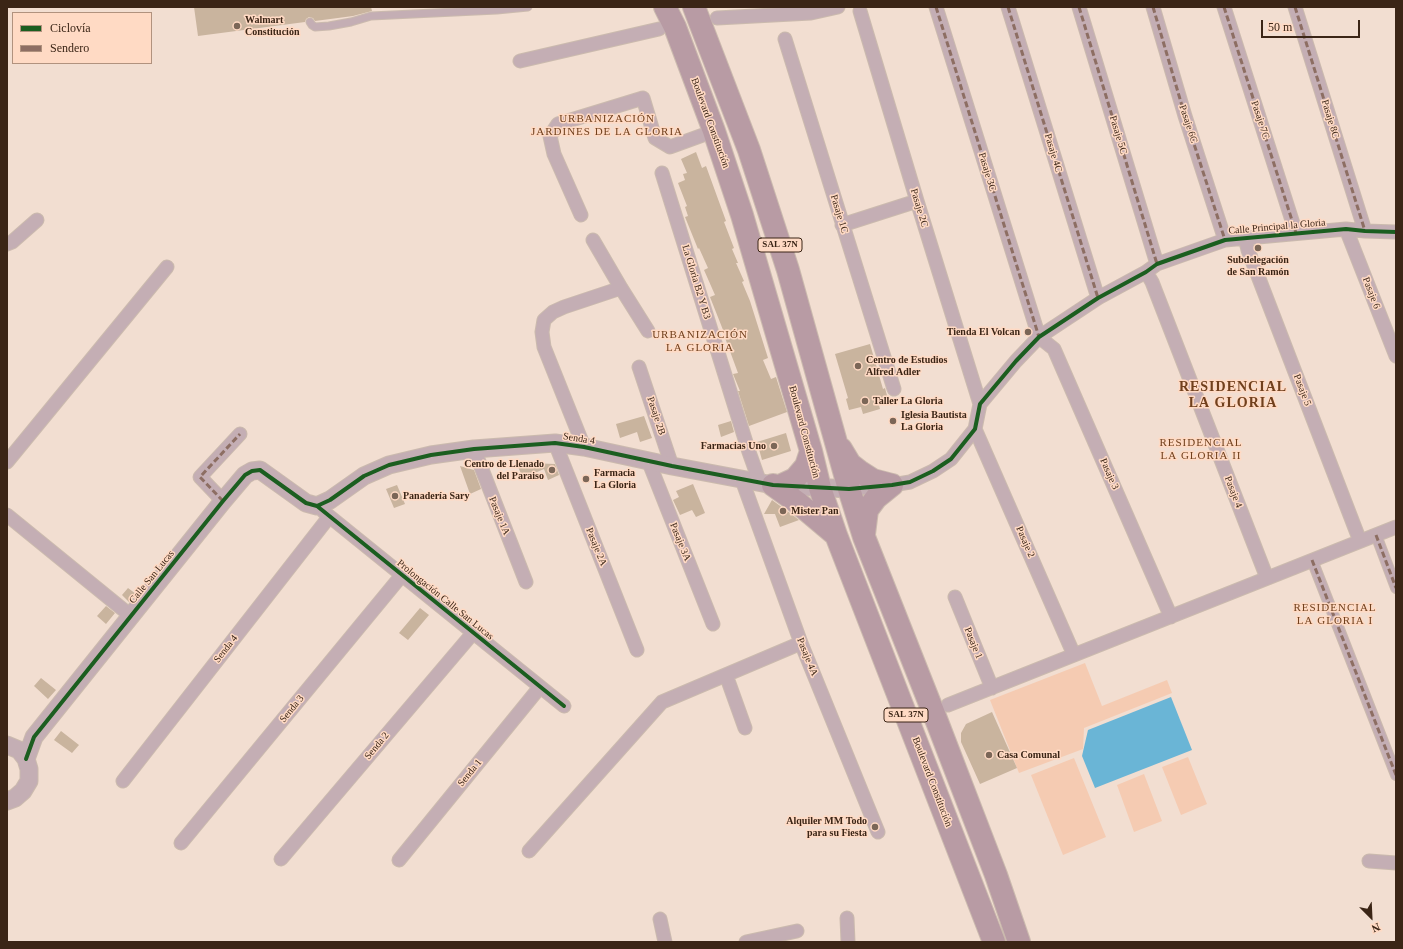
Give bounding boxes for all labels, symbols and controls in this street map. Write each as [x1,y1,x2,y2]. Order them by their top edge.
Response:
legend [12,12,152,64]
scale bar [1263,12,1362,38]
place label: Walmart Constitución [245,14,299,38]
text: 50 m [1268,20,1292,34]
text: Ciclovía [50,21,91,35]
marker: Walmart Constitución [232,21,242,31]
text: Sendero [50,41,89,55]
street label: Boulevard Constitución [688,76,732,170]
street label: Pasaje 8C [1318,98,1342,140]
street label: Pasaje 7C [1248,99,1272,141]
street label: Pasaje 6C [1176,103,1200,145]
district label: URBANIZACIÓN JARDINES DE LA GLORIA [531,112,683,138]
street label: Pasaje 5C [1106,114,1130,156]
street label: Pasaje 4C [1041,132,1065,174]
street label: Pasaje 3C [975,151,999,193]
street label: Pasaje 2C [907,187,931,229]
street label: Pasaje 1C [827,193,851,235]
street label: Calle Principal la Gloria [1228,217,1326,237]
road number: SAL 37N [758,238,802,252]
marker: Subdelegación de San Ramón [1253,243,1263,253]
street label: La Gloria B2 Y B3 [679,244,713,320]
place label: Subdelegación de San Ramón [1227,254,1289,278]
street label: Pasaje 6 [1359,275,1383,311]
place label: Tienda El Volcan [947,326,1020,338]
marker: Tienda El Volcan [1023,327,1033,337]
district label: URBANIZACIÓN LA GLORIA [652,328,748,354]
place label: Centro de Estudios Alfred Adler [866,354,947,378]
marker: Centro de Estudios Alfred Adler [853,361,863,371]
street label: Pasaje 5 [1290,372,1314,408]
district label: RESIDENCIAL LA GLORIA [1179,379,1287,412]
street label: Boulevard Constitución [786,384,822,480]
street label: Pasaje 2B [644,395,668,437]
place label: Taller La Gloria [873,395,943,407]
marker: Taller La Gloria [860,396,870,406]
place label: Iglesia Bautista La Gloria [901,409,967,432]
marker: Iglesia Bautista La Gloria [888,416,898,426]
street label: Senda 4 [562,431,596,447]
district label: RESIDENCIAL LA GLORIA II [1159,436,1243,462]
place label: Farmacias Uno [701,440,766,452]
marker: Farmacias Uno [769,441,779,451]
street label: Pasaje 3 [1097,456,1121,492]
place label: Centro de Llenado del Paraiso [464,458,544,482]
marker: Centro de Llenado del Paraiso [547,465,557,475]
place label: Farmacia La Gloria [594,467,636,490]
marker: Farmacia La Gloria [581,474,591,484]
street label: Pasaje 4 [1221,474,1245,510]
place label: Panadería Sary [403,490,469,502]
marker: Panadería Sary [390,491,400,501]
street label: Pasaje 1A [486,495,512,537]
place label: Mister Pan [791,505,838,517]
marker: Mister Pan [778,506,788,516]
street label: Pasaje 3A [667,521,693,563]
street label: Pasaje 2 [1013,524,1037,560]
street label: Pasaje 2A [583,526,609,568]
street label: Calle San Lucas [127,548,177,606]
street label: Prolongación Calle San Lucas [394,557,496,643]
district label: RESIDENCIAL LA GLORIA I [1293,601,1377,627]
street label: Pasaje 1 [961,625,985,661]
street label: Senda 4 [211,633,241,665]
street label: Pasaje 4A [794,636,820,678]
street label: Senda 3 [277,693,307,725]
road number: SAL 37N [884,708,928,722]
street label: Senda 2 [362,730,392,762]
street label: Boulevard Constitución [909,735,955,829]
place label: Casa Comunal [997,749,1060,761]
marker: Casa Comunal [984,750,994,760]
street label: Senda 1 [455,757,485,789]
place label: Alquiler MM Todo para su Fiesta [786,815,867,838]
marker: Alquiler MM Todo para su Fiesta [870,822,880,832]
north arrow [1351,897,1391,937]
text: N [1370,921,1382,935]

